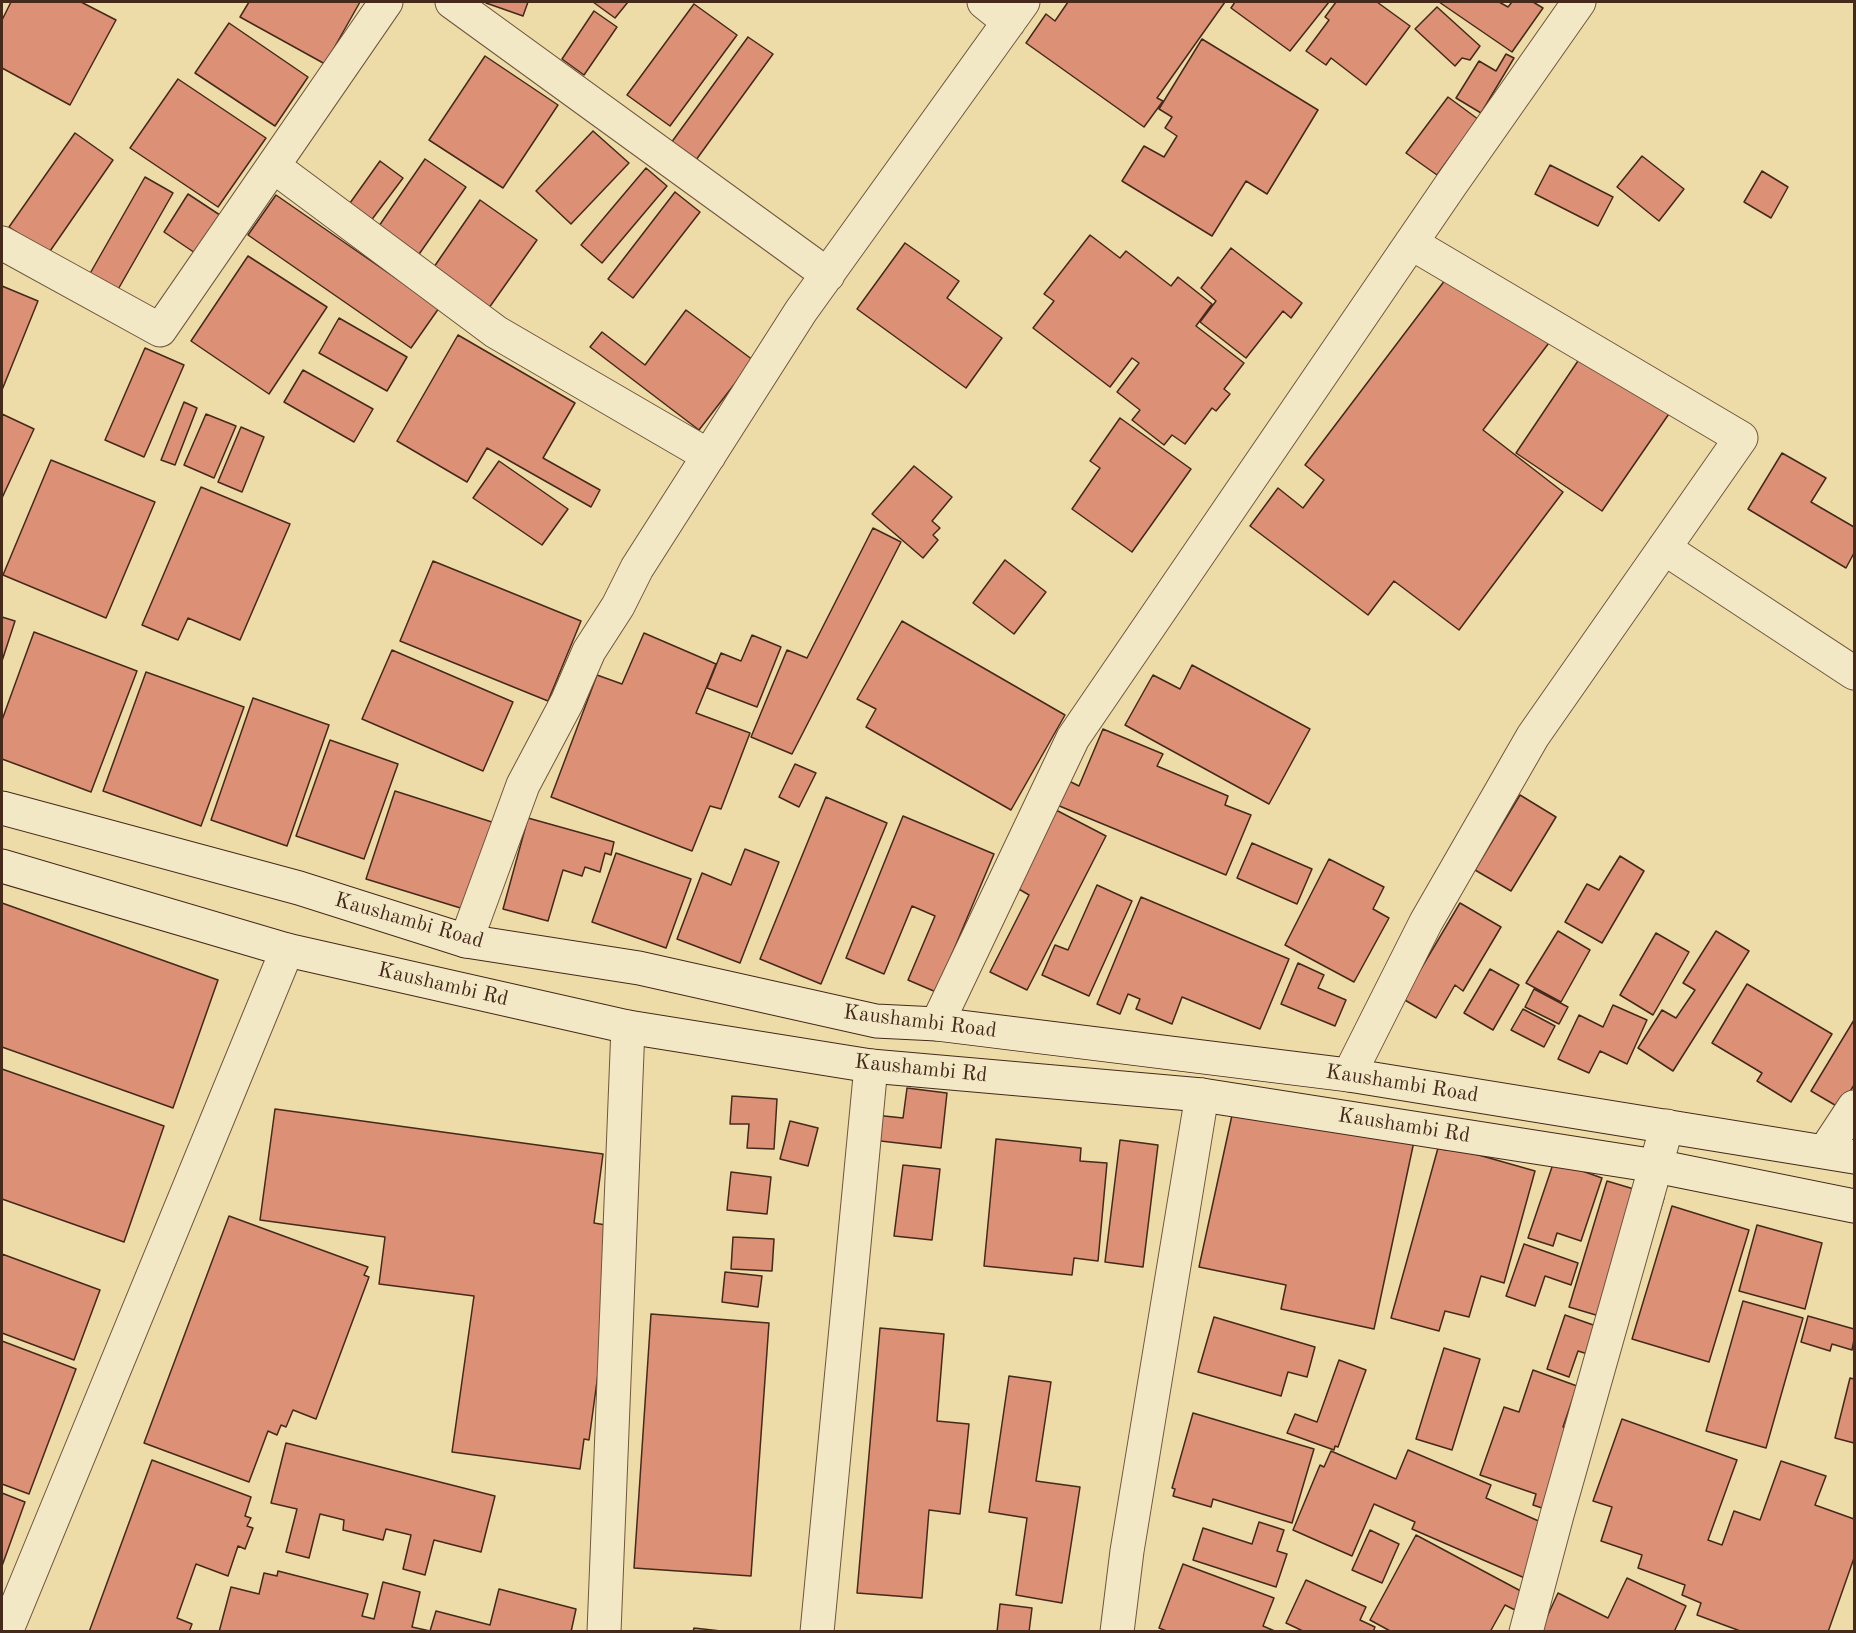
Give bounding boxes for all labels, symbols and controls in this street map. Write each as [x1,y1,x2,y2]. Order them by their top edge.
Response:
street label: Kaushambi Road [331,888,487,954]
street label: Kaushambi Rd [375,958,511,1012]
street label: Kaushambi Road [842,1000,998,1044]
street label: Kaushambi Rd [853,1049,989,1089]
street label: Kaushambi Road [1324,1059,1480,1109]
street label: Kaushambi Rd [1336,1103,1472,1149]

